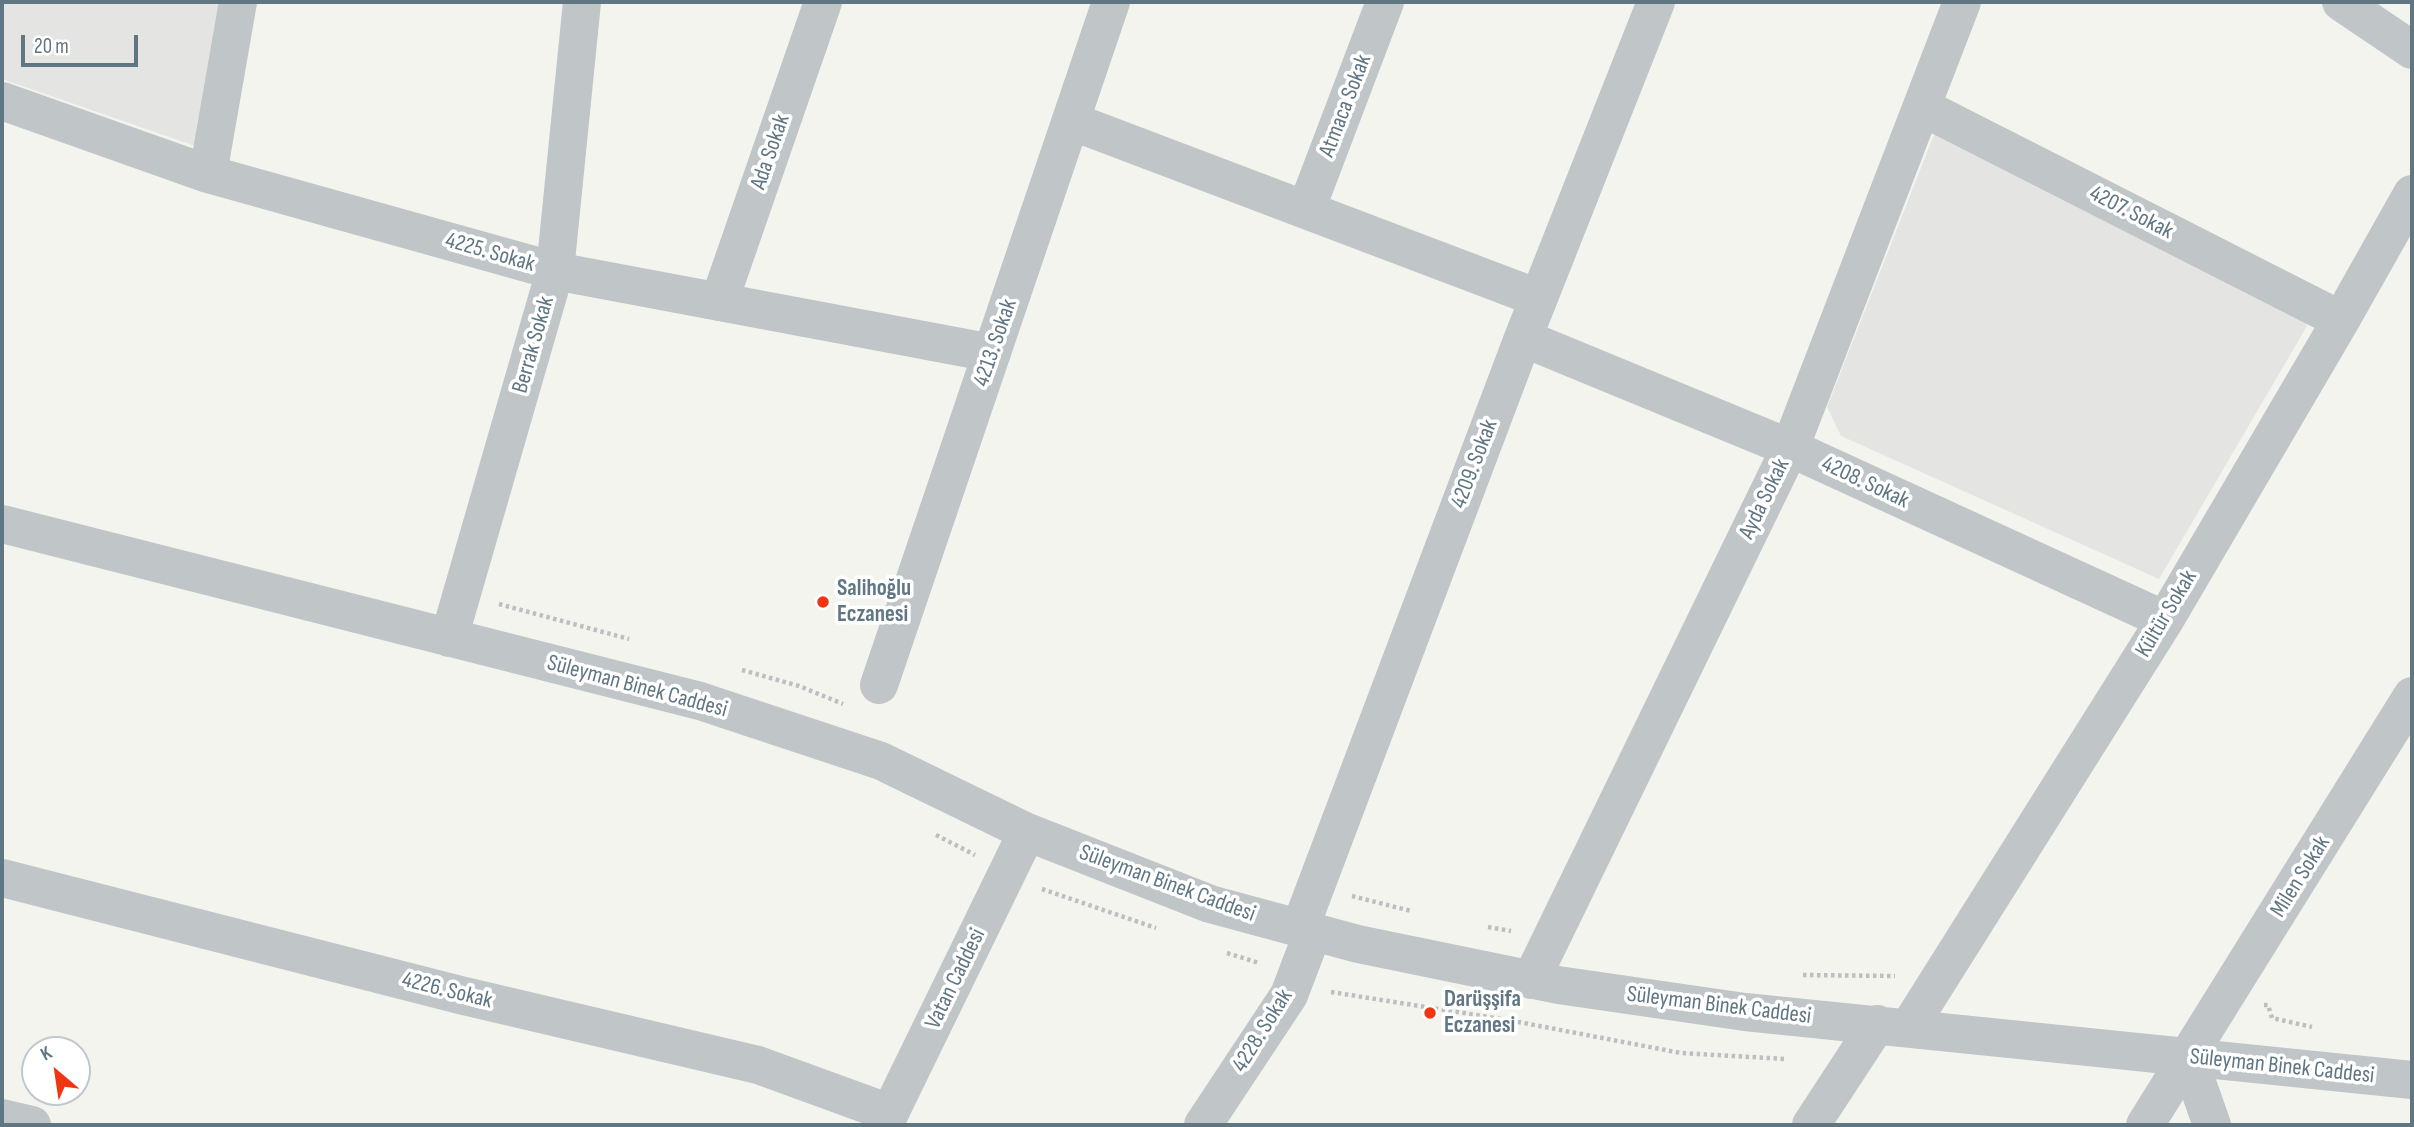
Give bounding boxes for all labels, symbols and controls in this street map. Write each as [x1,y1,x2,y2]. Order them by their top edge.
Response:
scale bar [24,21,142,65]
text: 20 m [34,34,69,59]
street label: Atmaca Sokak [1314,51,1378,161]
street label: Ada Sokak [745,111,797,193]
street label: 4207. Sokak [2084,180,2178,246]
street label: 4225. Sokak [442,227,538,279]
street label: Berrak Sokak [507,293,561,397]
street label: 4213. Sokak [968,296,1024,390]
street label: 4209. Sokak [1445,416,1505,512]
street label: 4208. Sokak [1817,451,1913,515]
street label: Ayda Sokak [1734,454,1796,544]
street label: Kültür Sokak [2130,565,2204,663]
place label: Salihoğlu Eczanesi [837,575,911,629]
marker: Salihoğlu Eczanesi [815,594,831,610]
street label: Süleyman Binek Caddesi [544,650,730,724]
street label: Milen Sokak [2265,831,2337,923]
street label: Süleyman Binek Caddesi [1075,839,1259,929]
street label: Vatan Caddesi [920,924,992,1034]
street label: 4226. Sokak [399,966,495,1016]
street label: Süleyman Binek Caddesi [1625,981,1813,1031]
street label: 4228. Sokak [1227,984,1299,1078]
place label: Darüşşifa Eczanesi [1444,986,1521,1040]
marker: Darüşşifa Eczanesi [1422,1005,1438,1021]
north arrow [21,1036,91,1106]
text: K [37,1042,56,1066]
street label: Süleyman Binek Caddesi [2188,1044,2376,1090]

